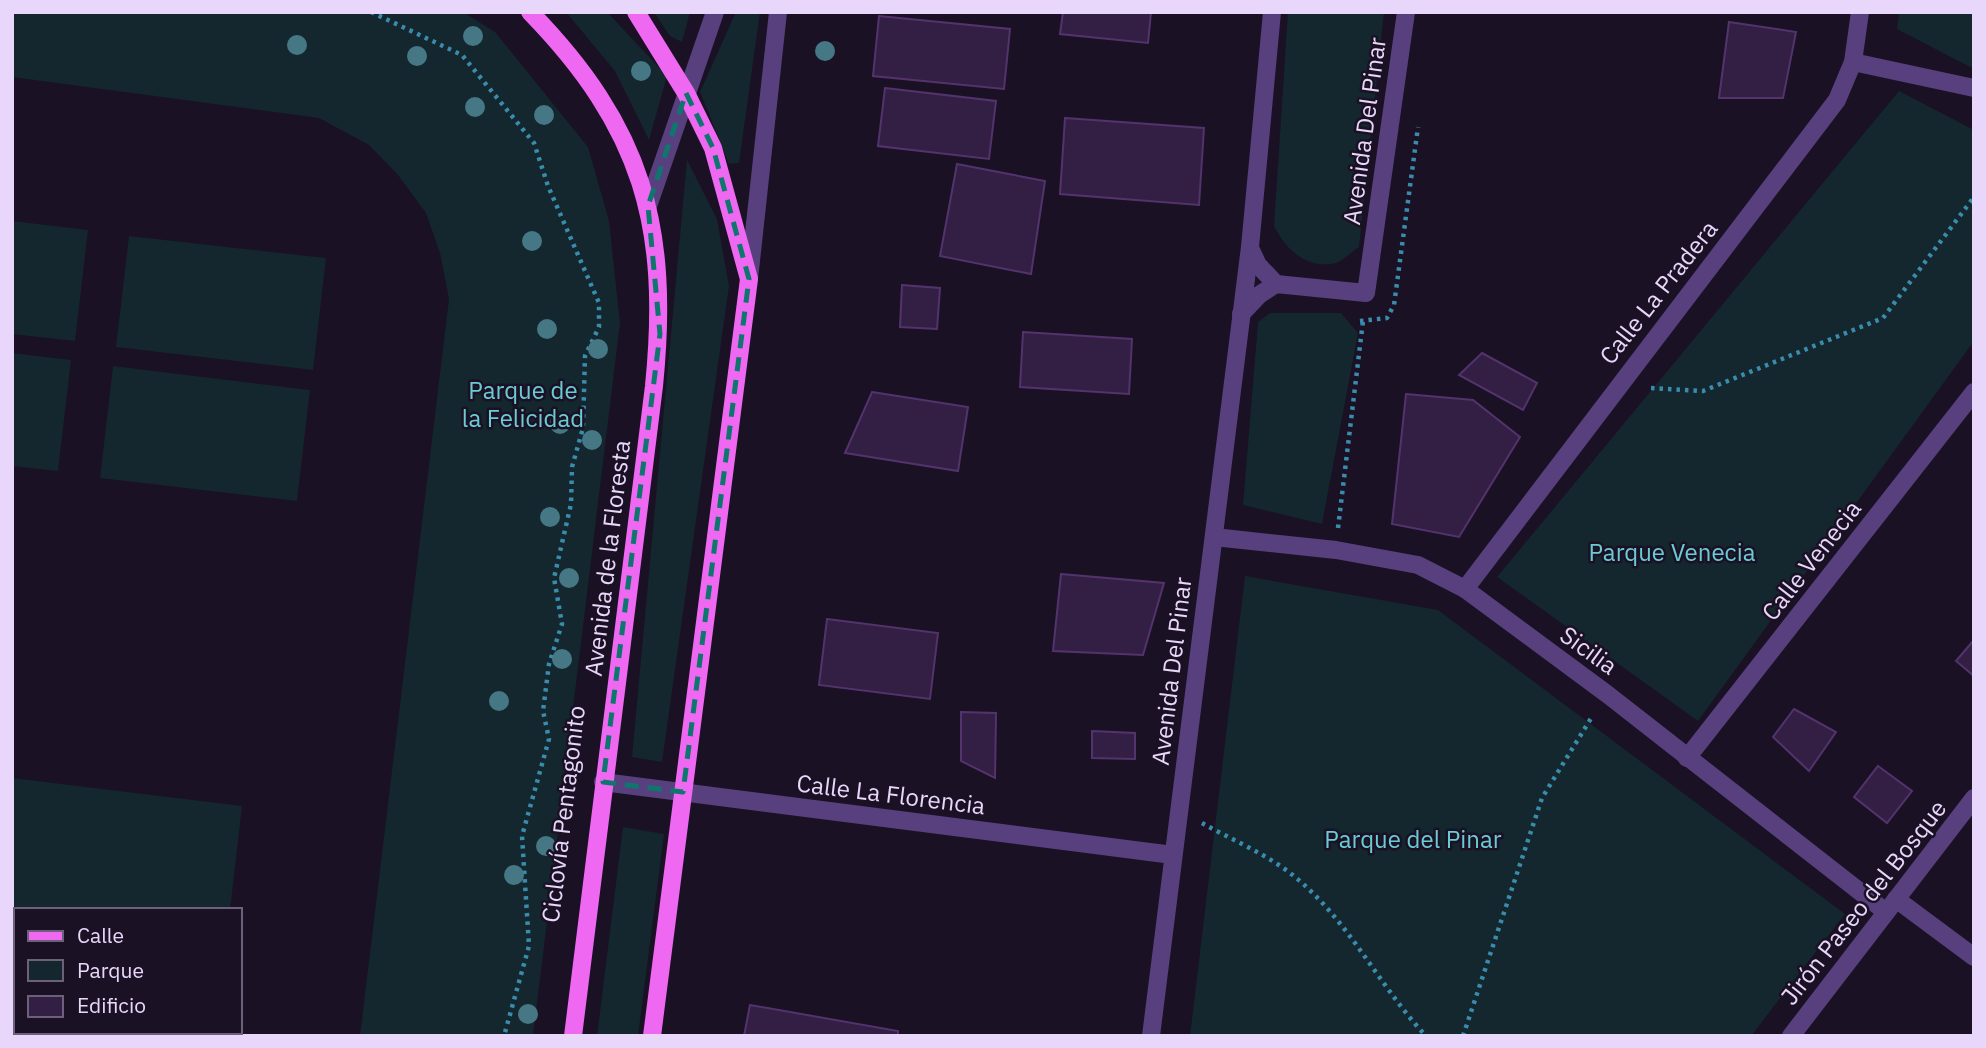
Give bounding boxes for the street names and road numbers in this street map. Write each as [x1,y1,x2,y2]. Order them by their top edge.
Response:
street label: Avenida Del Pinar [1335,35,1393,227]
street label: Calle La Pradera [1592,213,1724,371]
street label: Avenida de la Floresta [577,438,637,678]
street label: Calle Venecia [1754,493,1868,627]
street label: Avenida Del Pinar [1144,575,1198,767]
street label: Sicilia [1554,618,1624,682]
street label: Ciclovía Pentagonito [534,704,592,924]
street label: Calle La Florencia [795,767,987,821]
street label: Jirón Paseo del Bosque [1773,793,1953,1011]

